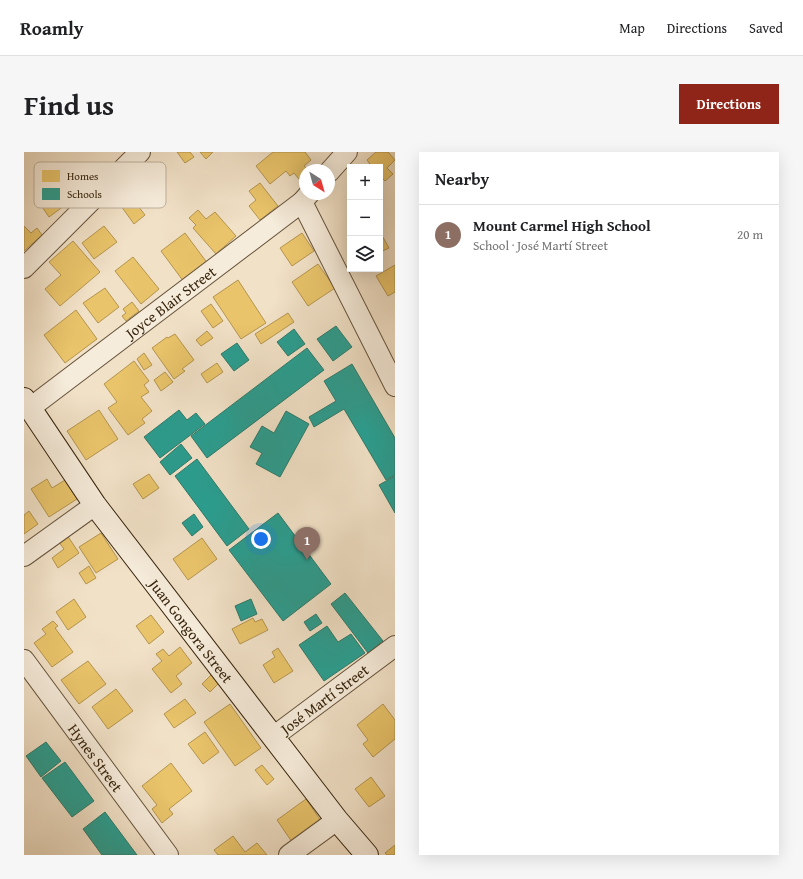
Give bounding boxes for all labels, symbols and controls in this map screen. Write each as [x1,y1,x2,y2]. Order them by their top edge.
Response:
text: Roamly [20,14,84,42]
text: Map [619,18,645,38]
text: Directions [667,18,727,38]
text: Saved [749,18,783,38]
text: Find us [24,84,114,125]
button: Directions [679,84,779,124]
legend [34,162,166,208]
north arrow [299,164,335,200]
map controls [347,164,383,272]
button: + [347,164,383,200]
text: Nearby [435,166,489,191]
text: Homes [67,168,98,184]
text: Schools [67,186,102,202]
button: − [347,200,383,236]
text: Mount Carmel High School [473,215,651,236]
text: 1 [445,225,451,244]
text: 20 m [737,225,763,244]
button: layers [347,236,383,272]
text: School · José Martí Street [473,236,608,255]
street label: Joyce Blair Street [119,260,220,344]
pin: 1 [294,527,320,560]
your location [251,529,271,549]
street label: Juan Gongora Street [144,573,239,688]
street label: José Martí Street [274,658,373,740]
street label: Hynes Street [64,719,129,796]

